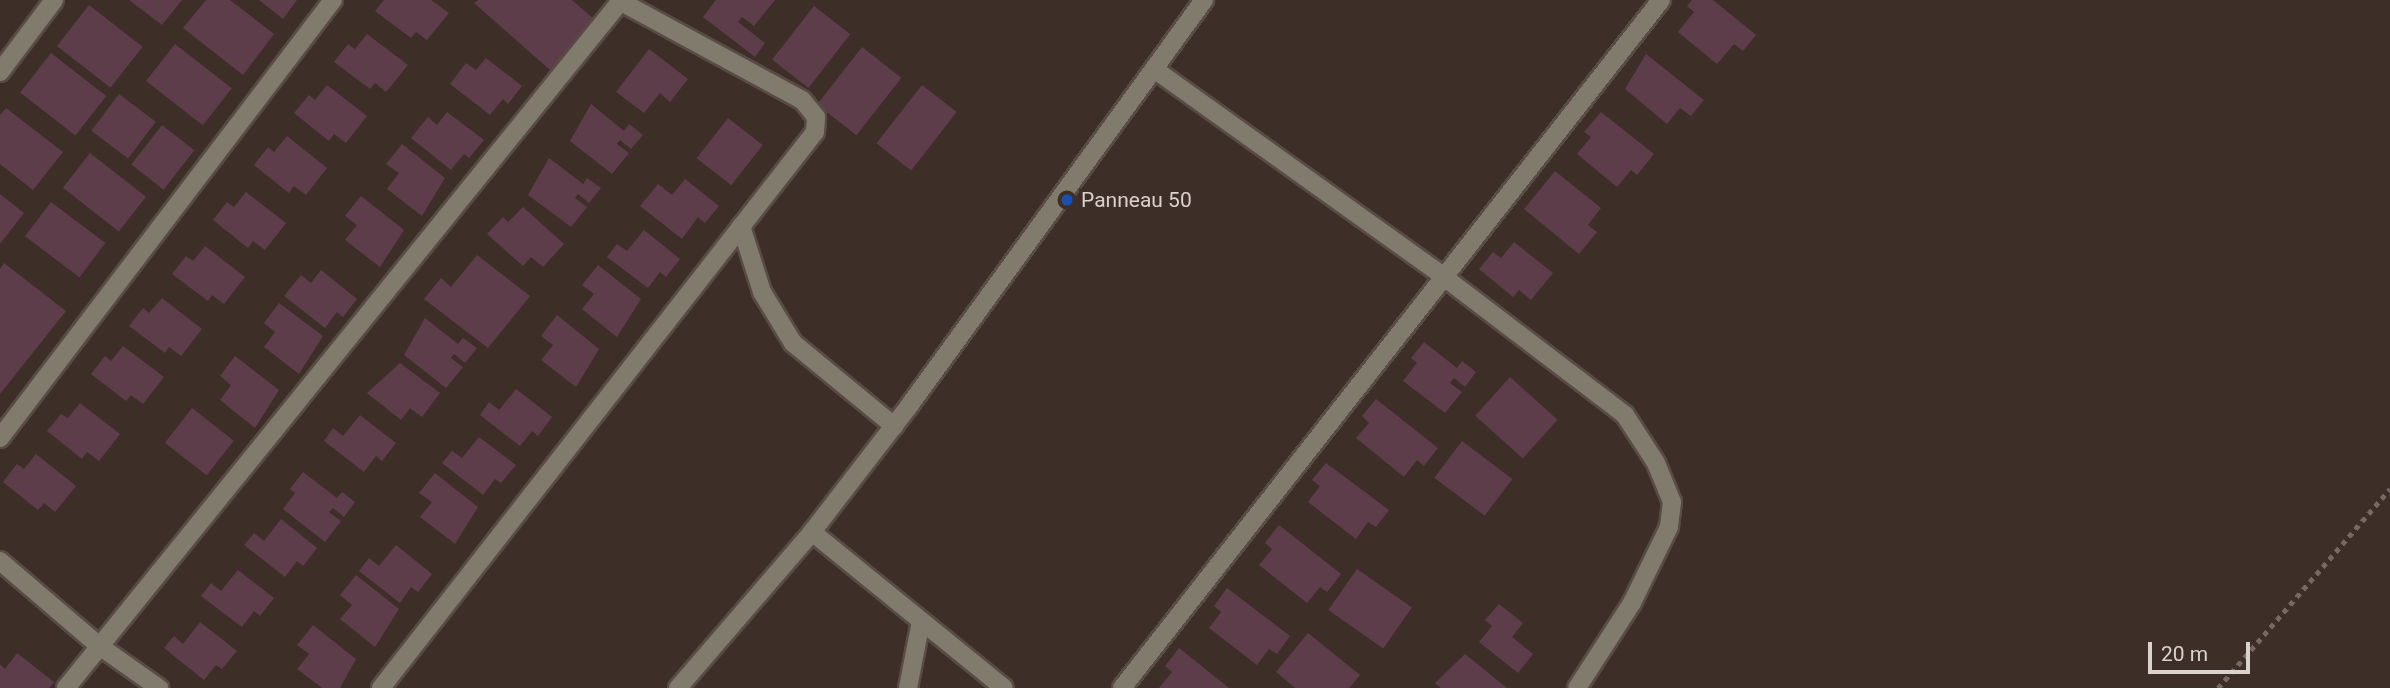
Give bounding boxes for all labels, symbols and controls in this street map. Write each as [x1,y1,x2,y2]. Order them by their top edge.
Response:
place label: Panneau 50 [1081,187,1192,213]
marker: Panneau 50 [1059,192,1075,208]
scale bar [2152,628,2254,672]
text: 20 m [2161,642,2208,666]

